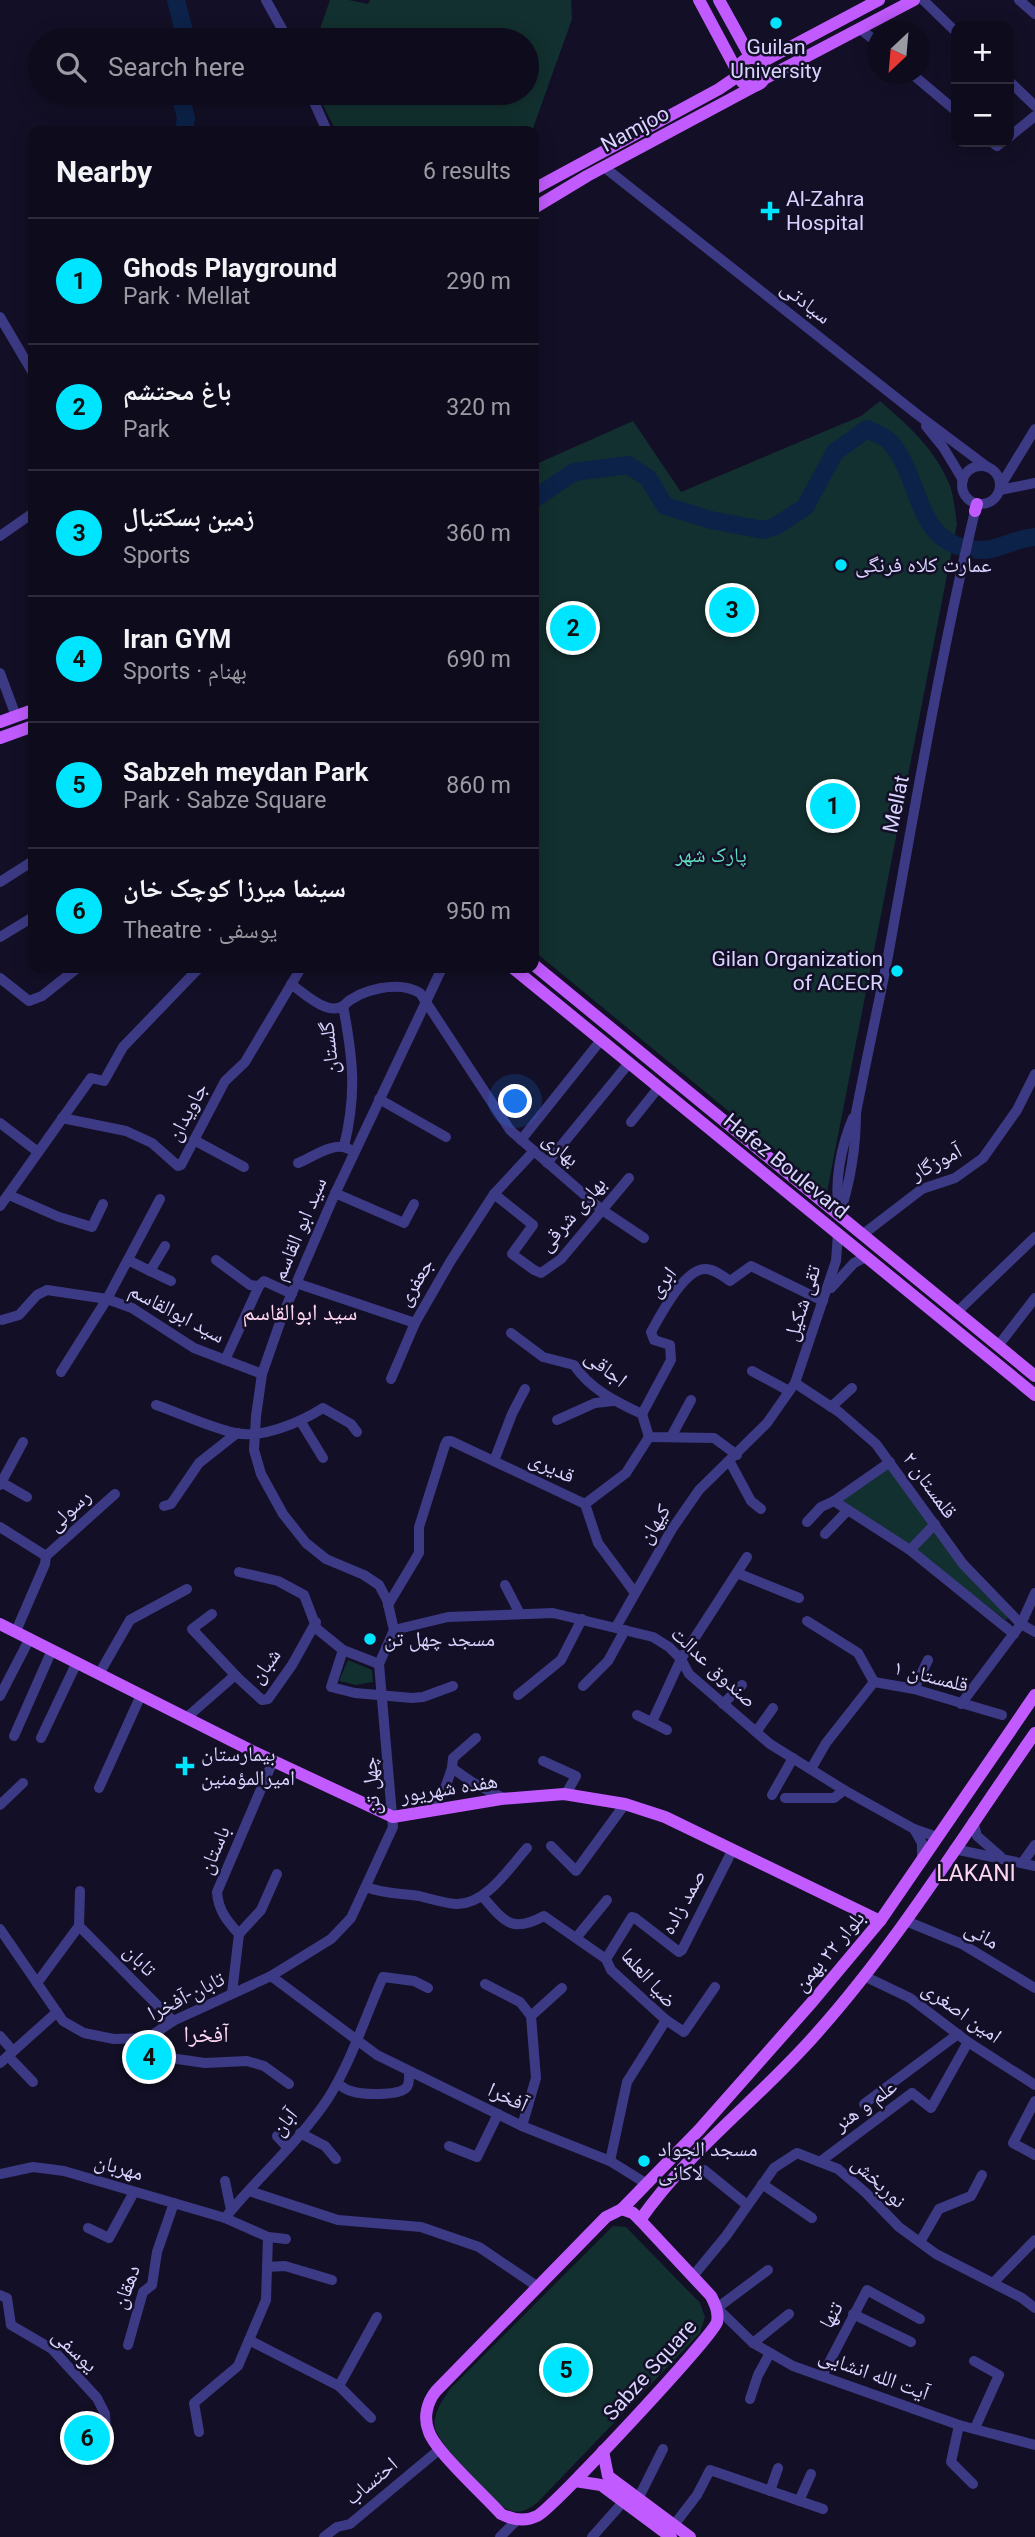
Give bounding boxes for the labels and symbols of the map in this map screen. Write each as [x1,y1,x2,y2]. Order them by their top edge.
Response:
marker: Guilan University [768,15,784,31]
north arrow [867,21,930,84]
place label: Guilan University [730,35,822,83]
street label: Namjoo [597,101,673,157]
place label: Al-Zahra Hospital [786,187,864,235]
marker: Al-Zahra Hospital [760,201,780,221]
street label: سیادتی [776,275,836,330]
place label: عمارت کلاه فرنگی [855,553,992,578]
marker: عمارت کلاه فرنگی [833,557,849,573]
pin: 3 [709,584,755,636]
pin: 2 [550,602,596,654]
street label: Mellat [878,773,914,835]
pin: 1 [810,780,856,832]
park label: پارک شهر [674,843,747,867]
place label: Gilan Organization of ACECR [712,947,883,995]
marker: Gilan Organization of ACECR [889,963,905,979]
street label: گلستان [314,1020,344,1076]
street label: جاویدان [162,1079,212,1145]
your location [498,1084,532,1118]
street label: Hafez Boulevard [719,1108,853,1224]
street label: بهاری [538,1127,584,1171]
street label: آموزگار [905,1138,966,1186]
street label: بهاری شرقی [533,1172,612,1257]
street label: سید ابو القاسم [266,1174,333,1285]
street label: جعفری [391,1254,439,1310]
street label: ابری [643,1262,681,1302]
street label: تقی شکیل [778,1262,826,1344]
street label: سید ابوالقاسم [124,1278,229,1350]
district label: سید ابوالقاسم [243,1299,357,1328]
street label: اجاقی [580,1344,632,1393]
street label: قدیری [525,1446,579,1488]
street label: قلمستان ۲ [898,1447,962,1523]
street label: رسولی [42,1484,96,1537]
street label: کیهان [633,1500,675,1548]
street label: صندوق عدالت [665,1621,762,1713]
place label: مسجد چهل تن [384,1627,495,1652]
marker: مسجد چهل تن [362,1631,378,1647]
street label: شبان [244,1644,286,1688]
street label: قلمستان ۱ [891,1655,971,1697]
place label: بیمارستان امیرالمؤمنین [201,1742,295,1791]
marker: بیمارستان امیرالمؤمنین [175,1756,195,1776]
street label: چهل تن [357,1756,386,1816]
street label: هفده شهریور [398,1768,499,1808]
street label: باستان [193,1822,235,1878]
district label: LAKANI [936,1860,1016,1887]
street label: صمد زاده [655,1865,711,1939]
street label: بلوار ۲۲ بهمن [788,1906,870,1997]
street label: مانی [960,1916,1003,1955]
street label: تابان [119,1939,161,1981]
street label: ضیا العلما [616,1943,682,2013]
street label: تابان-آفخرا [144,1966,228,2026]
street label: امین اصغری [917,1976,1006,2049]
district label: آفخرا [183,2021,230,2048]
pin: 4 [126,2031,172,2083]
street label: علم و هنر [828,2074,903,2138]
street label: آفخرا [484,2077,532,2117]
street label: آبان [266,2103,303,2141]
place label: مسجد الجواد لاکانی [658,2137,758,2186]
street label: مهربان [92,2149,146,2185]
street label: نوربخش [846,2151,911,2214]
marker: مسجد الجواد لاکانی [636,2153,652,2169]
street label: دهقان [107,2262,145,2312]
street label: تنها [814,2298,848,2332]
street label: Sabze Square [598,2315,702,2425]
street label: یوسفی [47,2323,103,2378]
street label: آیت الله انشایی [815,2343,933,2406]
pin: 5 [543,2344,589,2396]
pin: 6 [64,2412,110,2464]
street label: احتساب [340,2452,402,2510]

